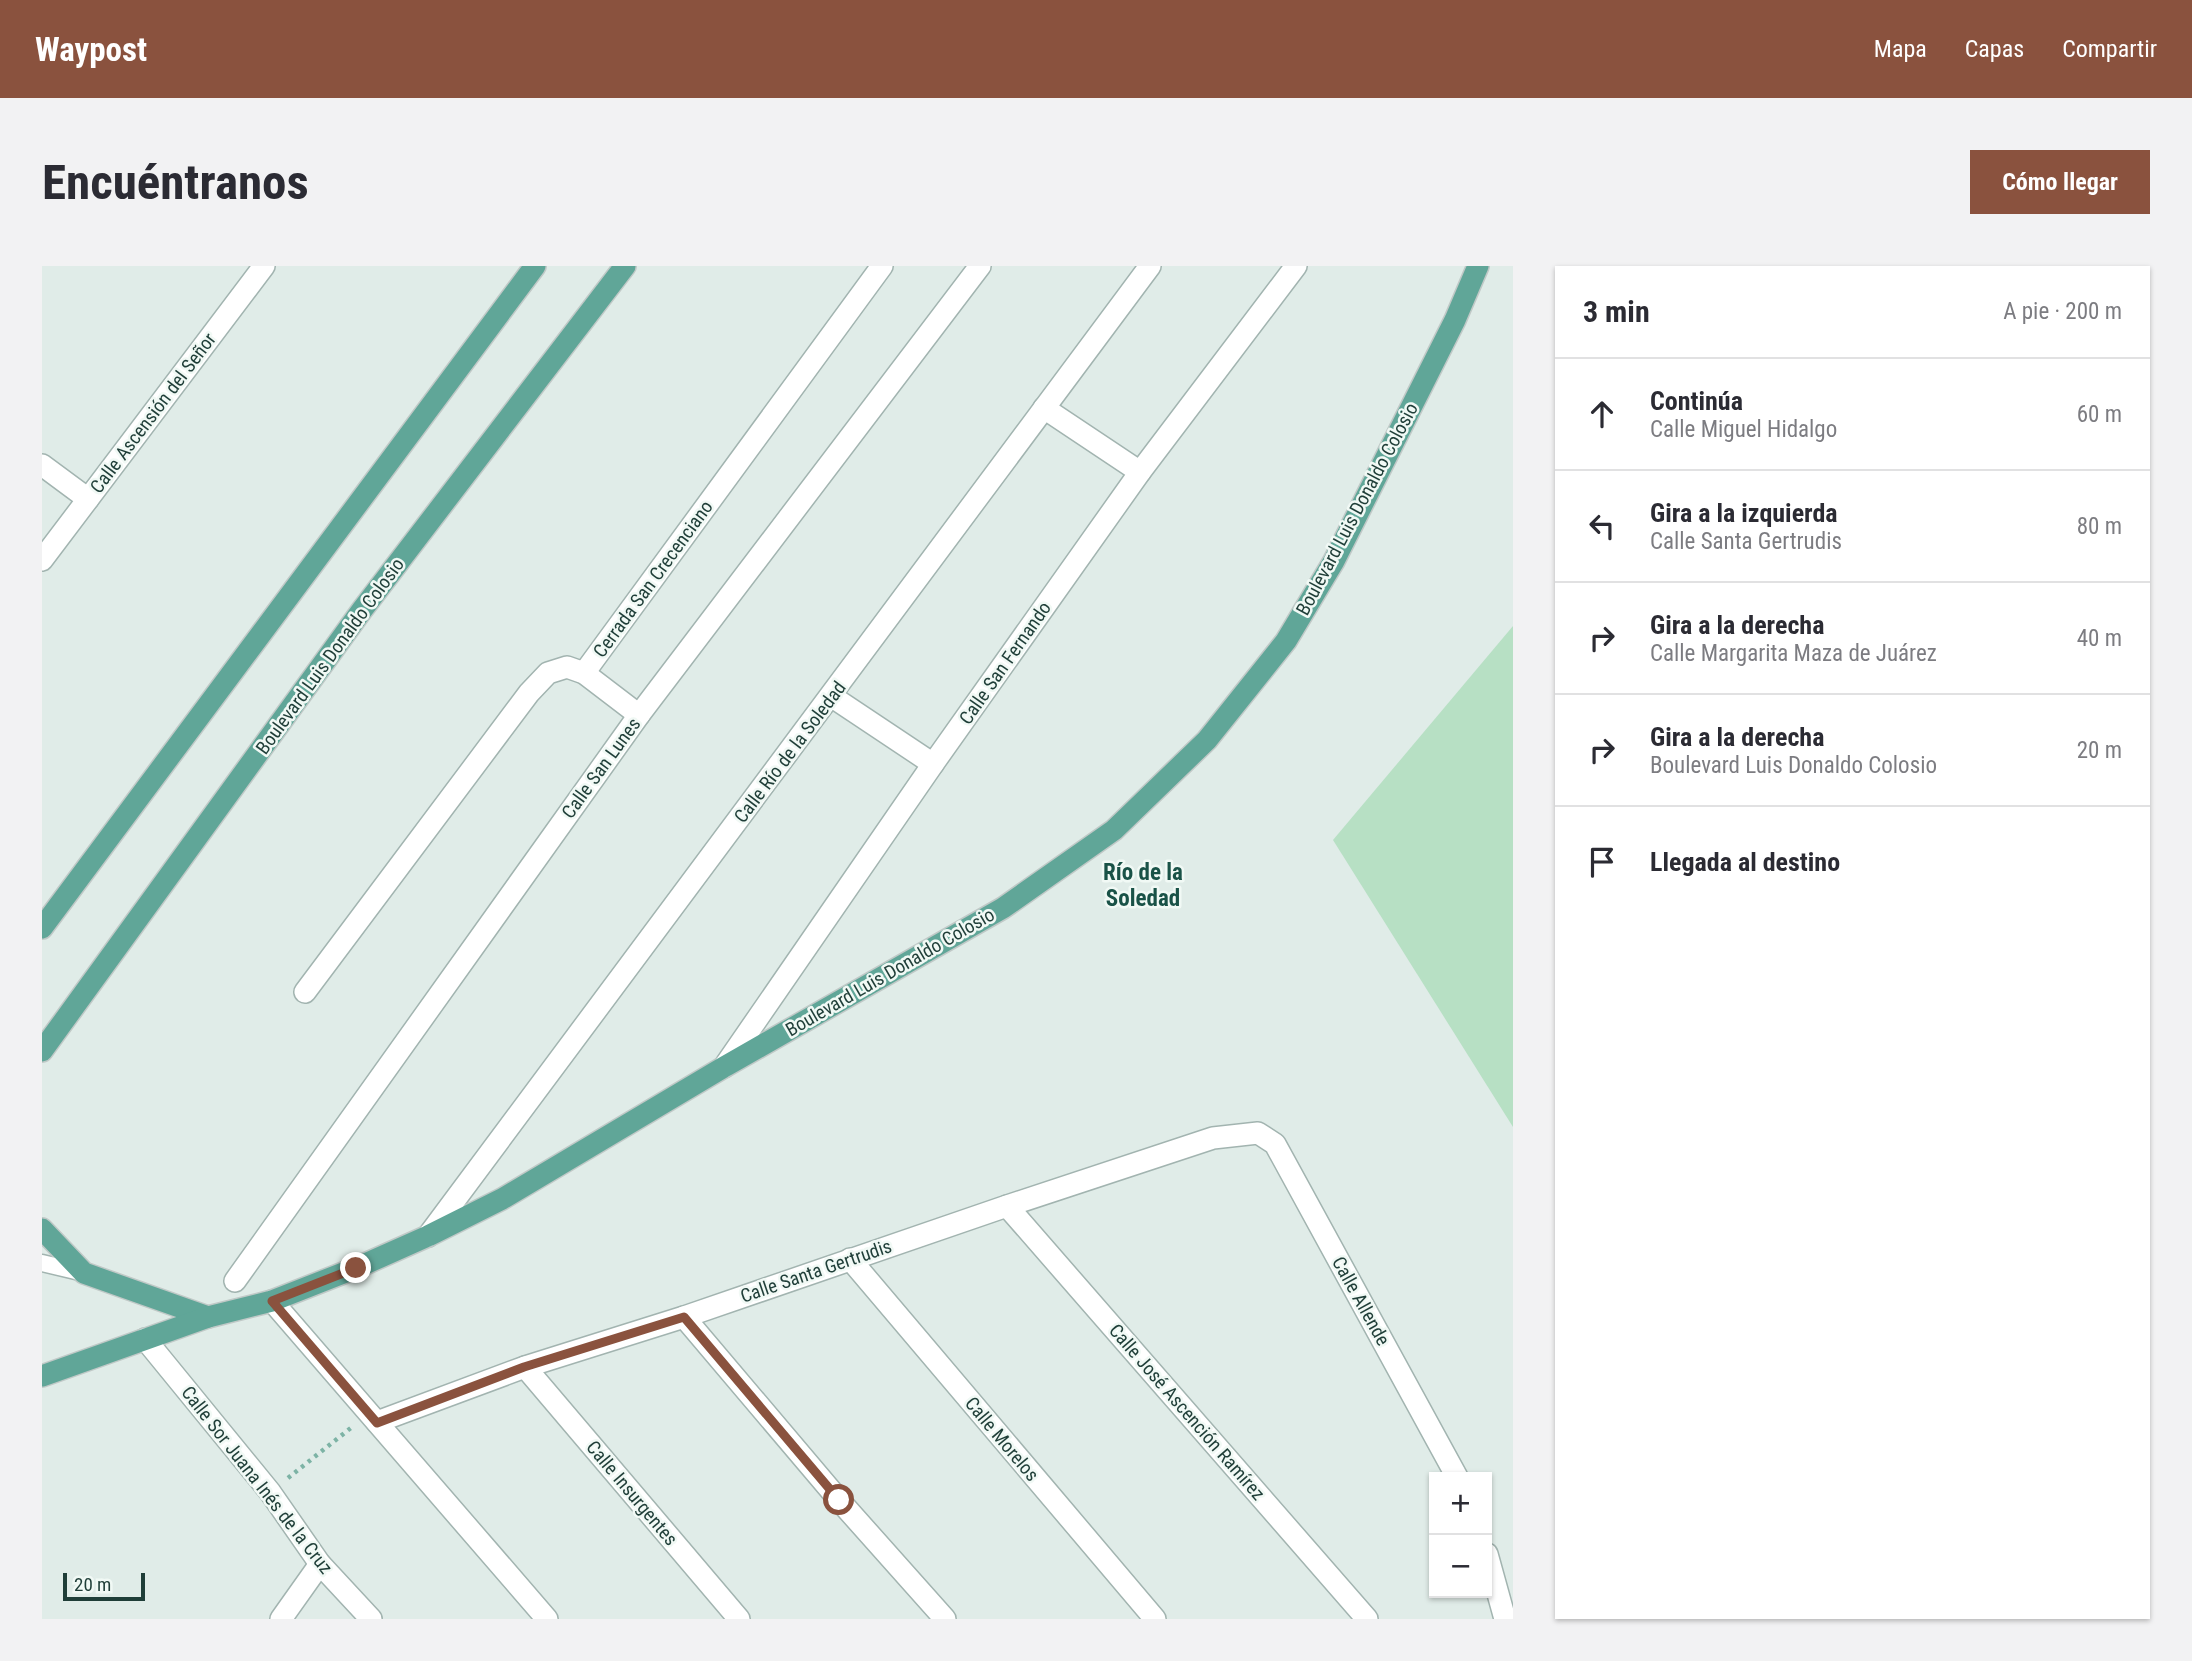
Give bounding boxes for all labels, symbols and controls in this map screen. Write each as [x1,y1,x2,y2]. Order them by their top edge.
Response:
text: Waypost [35,30,147,69]
text: Mapa [1874,35,1927,63]
text: Capas [1965,35,2024,63]
text: Compartir [2062,35,2157,63]
button: Cómo llegar [1970,150,2150,214]
text: Encuéntranos [42,154,309,211]
text: 3 min [1583,294,1650,329]
text: A pie · 200 m [2003,298,2122,325]
street label: Calle Ascensión del Señor [85,328,221,498]
text: Continúa [1650,386,1743,416]
icon: ahead [1583,395,1621,433]
street label: Boulevard Luis Donaldo Colosio [1291,399,1423,619]
text: 60 m [2077,401,2122,428]
text: Calle Miguel Hidalgo [1650,416,1837,443]
street label: Cerrada San Crecenciano [588,496,718,662]
text: Gira a la izquierda [1650,498,1838,528]
icon: left [1583,507,1621,545]
text: 80 m [2077,513,2122,540]
text: Calle Santa Gertrudis [1650,528,1842,555]
street label: Boulevard Luis Donaldo Colosio [251,553,409,759]
street label: Calle San Fernando [954,597,1056,729]
text: Gira a la derecha [1650,610,1824,640]
icon: right [1583,619,1621,657]
text: 40 m [2077,625,2122,652]
text: Calle Margarita Maza de Juárez [1650,640,1937,667]
street label: Calle Río de la Soledad [729,677,851,827]
street label: Calle San Lunes [557,713,645,823]
text: Gira a la derecha [1650,722,1824,752]
icon: right [1583,731,1621,769]
text: 20 m [2077,737,2122,764]
text: Boulevard Luis Donaldo Colosio [1650,752,1937,779]
icon: arrive [1583,843,1621,881]
text: Llegada al destino [1650,847,1840,877]
district label: Río de la Soledad [1103,859,1183,912]
street label: Boulevard Luis Donaldo Colosio [782,903,998,1041]
street label: Calle Santa Gertrudis [737,1234,895,1308]
route end [340,1252,371,1283]
street label: Calle Allende [1327,1253,1395,1350]
street label: Calle José Ascención Ramírez [1104,1319,1270,1505]
street label: Calle Sor Juana Inés de la Cruz [177,1381,337,1579]
street label: Calle Morelos [960,1392,1044,1486]
street label: Calle Insurgentes [581,1436,683,1550]
map controls [1429,1472,1492,1598]
button: + [1429,1472,1492,1535]
route start [823,1484,854,1515]
button: − [1429,1535,1492,1598]
scale bar [63,1570,145,1602]
text: 20 m [74,1573,111,1596]

